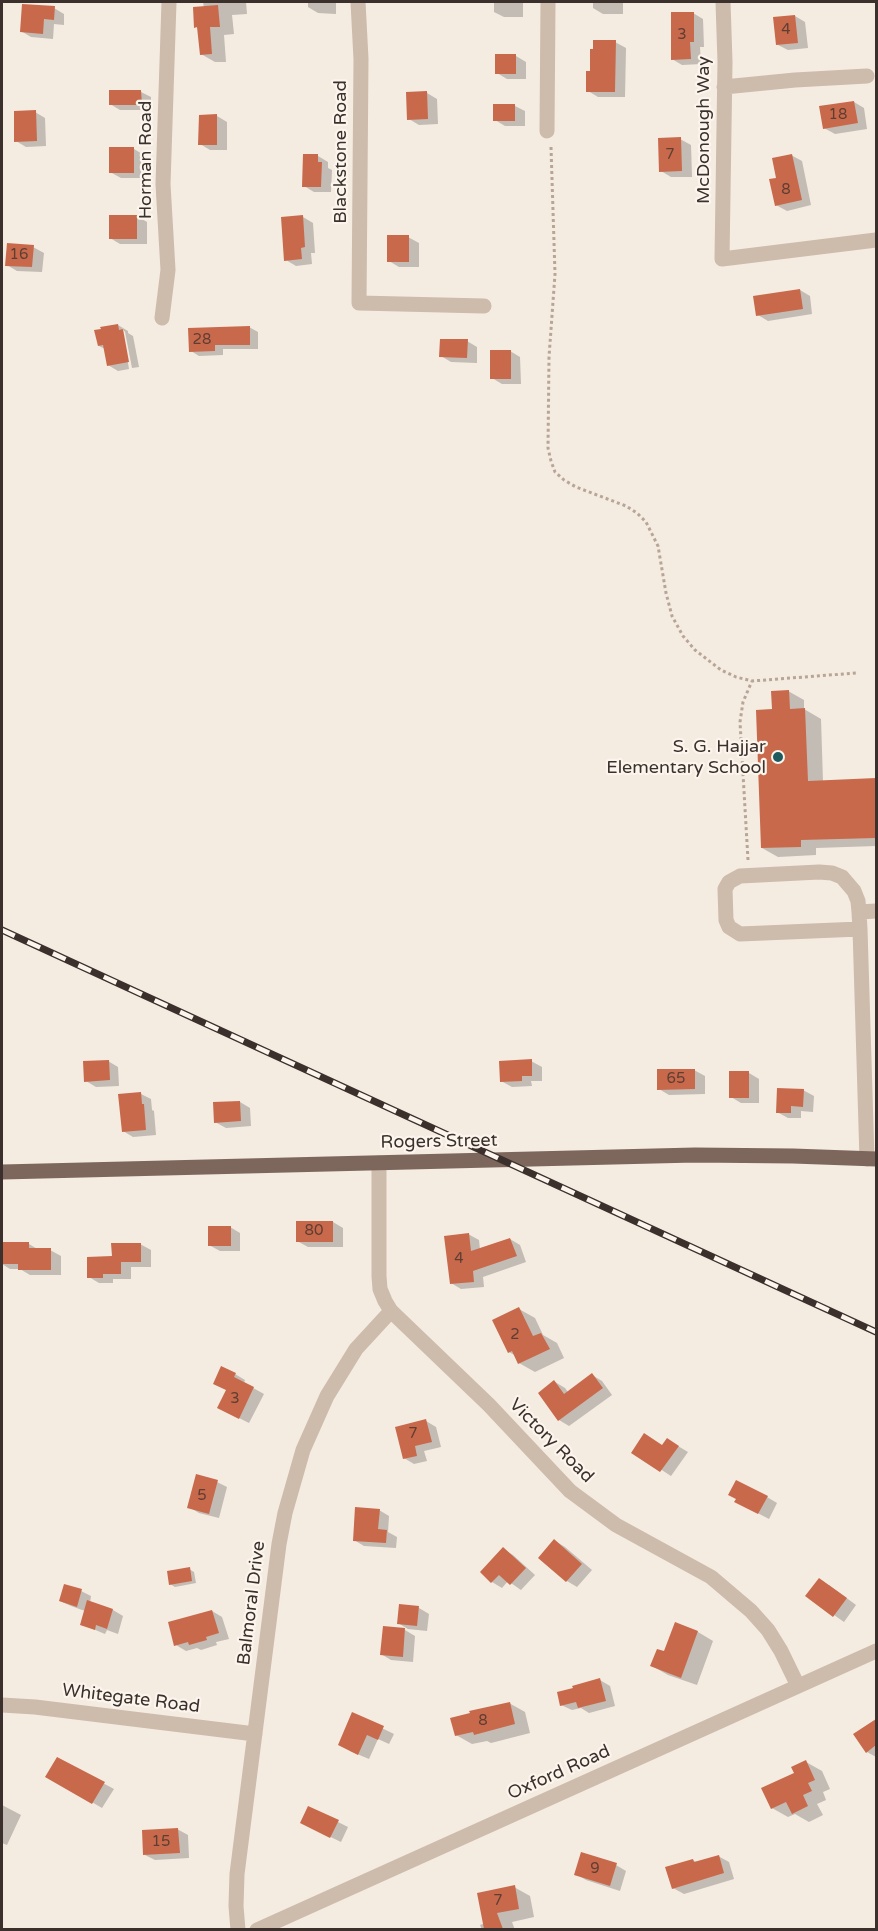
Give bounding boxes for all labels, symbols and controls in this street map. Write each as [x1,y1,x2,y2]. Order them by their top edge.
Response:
house number: 4 [781,21,791,39]
house number: 3 [677,26,687,44]
street label: McDonough Way [693,56,715,204]
street label: Blackstone Road [330,80,352,224]
street label: Horman Road [135,101,157,219]
house number: 18 [829,106,847,124]
house number: 7 [665,146,675,164]
house number: 8 [781,181,791,199]
house number: 16 [10,246,28,264]
house number: 28 [193,331,211,349]
place label: S. G. Hajjar Elementary School [606,736,766,778]
marker: S. G. Hajjar Elementary School [771,750,785,764]
house number: 65 [667,1070,685,1088]
street label: Rogers Street [380,1130,498,1154]
house number: 80 [305,1222,323,1240]
house number: 4 [454,1250,464,1268]
house number: 2 [510,1326,520,1344]
house number: 3 [230,1390,240,1408]
street label: Victory Road [504,1394,598,1488]
house number: 7 [408,1425,418,1443]
house number: 5 [197,1487,207,1505]
street label: Balmoral Drive [234,1540,270,1666]
street label: Whitegate Road [61,1680,201,1718]
house number: 8 [478,1712,488,1730]
street label: Oxford Road [505,1741,613,1805]
house number: 15 [152,1833,170,1851]
house number: 9 [590,1860,600,1878]
house number: 7 [493,1892,503,1910]

